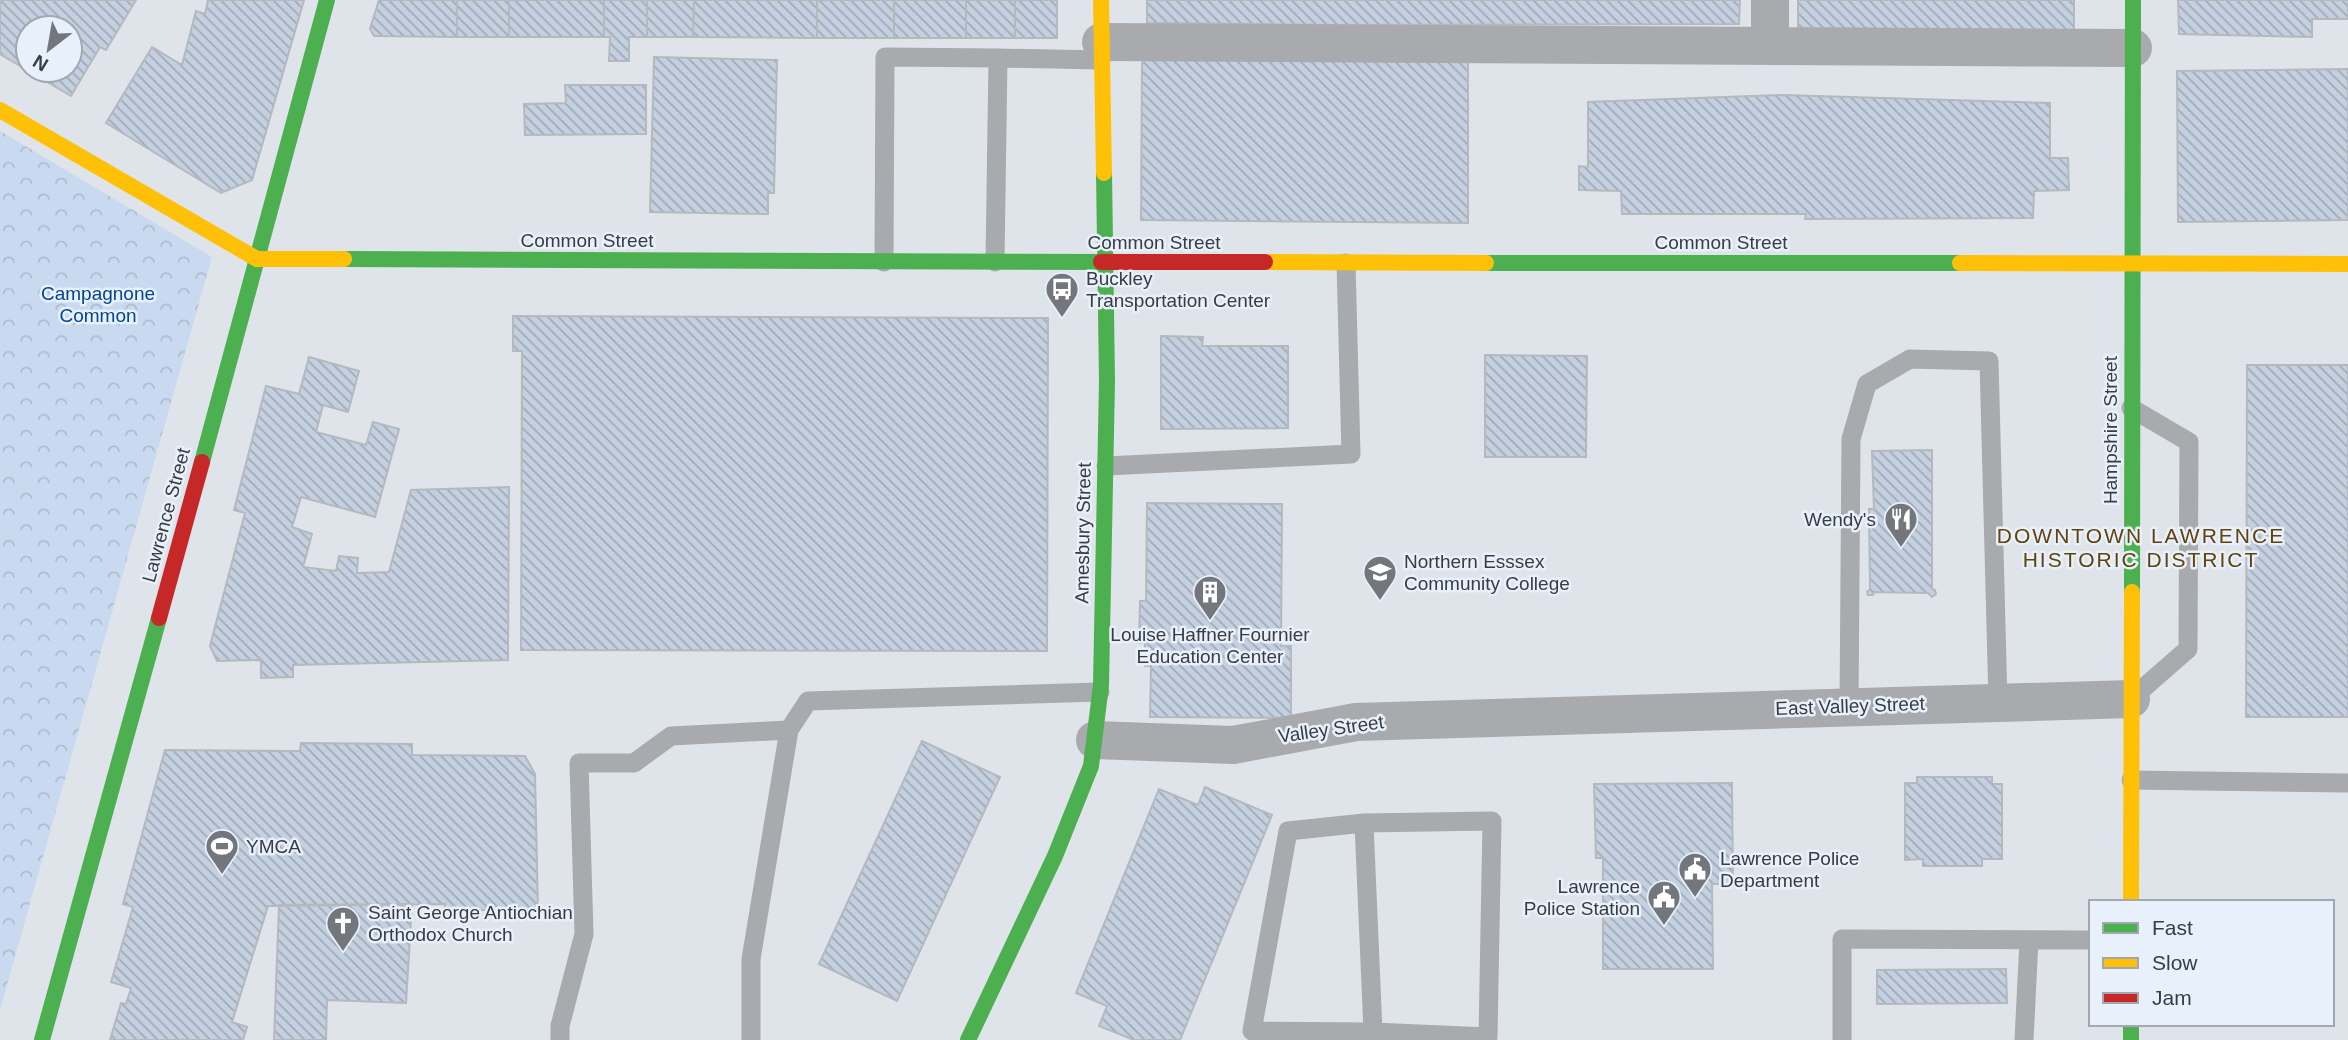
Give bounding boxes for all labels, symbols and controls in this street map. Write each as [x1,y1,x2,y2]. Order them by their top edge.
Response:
north arrow [14,14,84,84]
text: N [29,51,52,76]
street label: Common Street [520,230,654,251]
street label: Common Street [1087,232,1221,253]
street label: Common Street [1654,232,1788,253]
place label: Buckley Transportation Center [1086,268,1271,311]
bus stop icon: Buckley Transportation Center [1043,270,1081,319]
park label: Campagnone Common [41,283,155,326]
street label: Hampshire Street [2100,355,2121,504]
street label: Lawrence Street [138,445,194,585]
street label: Amesbury Street [1071,461,1095,604]
restaurant icon: Wendy's [1882,500,1920,549]
place label: Wendy's [1804,509,1876,530]
district label: DOWNTOWN LAWRENCE HISTORIC DISTRICT [1997,524,2285,571]
place label: Northern Esssex Community College [1404,551,1570,594]
school or university icon: Northern Esssex Community College [1361,553,1399,602]
building icon: Louise Haffner Fournier Education Center [1191,573,1229,622]
place label: Louise Haffner Fournier Education Center [1110,624,1310,667]
street label: East Valley Street [1775,693,1926,719]
street label: Valley Street [1277,711,1386,747]
sports icon: YMCA [203,827,241,876]
place label: YMCA [246,836,301,857]
place label: Lawrence Police Department [1720,848,1859,891]
public building icon: Lawrence Police Department [1676,850,1714,899]
place label: Lawrence Police Station [1524,876,1640,919]
public building icon: Lawrence Police Station [1645,878,1683,927]
legend [2089,900,2334,1026]
place label: Saint George Antiochian Orthodox Church [368,902,573,945]
church icon: Saint George Antiochian Orthodox Church [324,904,362,953]
text: Fast [2152,916,2193,939]
text: Slow [2152,951,2198,974]
text: Jam [2152,986,2192,1009]

